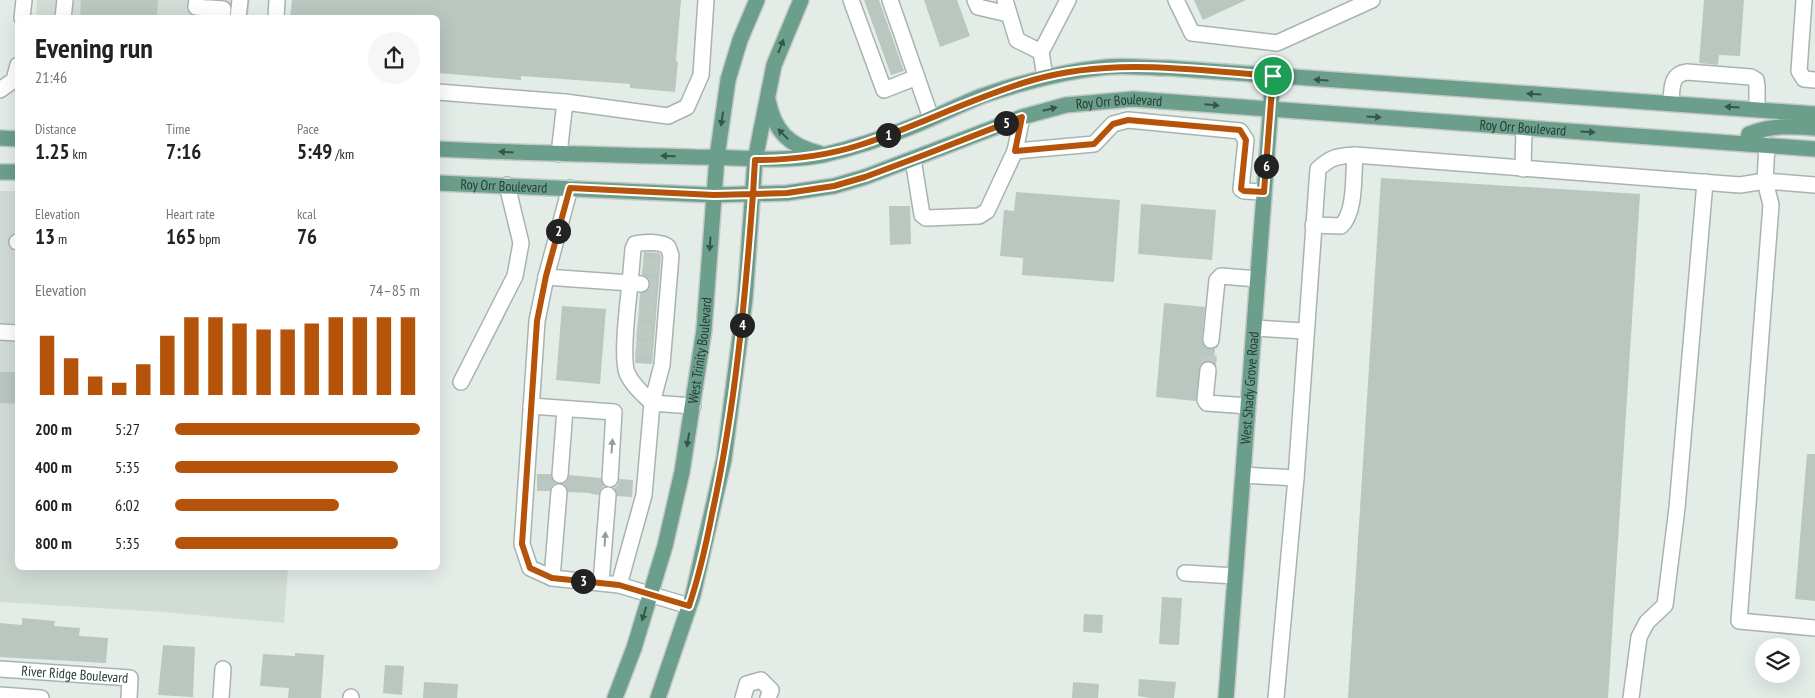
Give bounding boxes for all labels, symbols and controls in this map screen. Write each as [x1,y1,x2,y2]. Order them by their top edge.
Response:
text: Evening run [35,29,153,66]
button: share [368,32,420,84]
one-way arrow [778,39,786,53]
pin [1252,55,1294,97]
icon: arrive [1259,62,1287,90]
text: 21:46 [35,67,67,87]
one-way arrow [1313,75,1329,83]
one-way arrow [1526,89,1542,97]
street label: Roy Orr Boulevard [1075,90,1163,113]
one-way arrow [1204,102,1220,110]
one-way arrow [1723,103,1739,111]
one-way arrow [1043,105,1058,113]
pin: 5 [994,110,1018,136]
one-way arrow [718,111,726,127]
text: 5 [1003,114,1010,132]
one-way arrow [1366,114,1382,122]
street label: Roy Orr Boulevard [1479,115,1567,140]
text: Distance [35,120,76,138]
text: Time [166,120,190,138]
text: Pace [297,120,319,138]
pin: 1 [876,122,900,148]
text: 1 [885,126,892,144]
one-way arrow [777,128,789,140]
one-way arrow [1580,129,1596,137]
text: 1.25 [35,138,70,165]
text: 7:16 [166,138,201,165]
text: 5:49 [297,138,332,165]
text: km [70,145,87,163]
text: /km [332,145,354,163]
one-way arrow [498,148,514,156]
one-way arrow [660,152,676,160]
pin: 6 [1254,154,1278,178]
text: 6 [1263,157,1270,175]
street label: Roy Orr Boulevard [460,175,548,197]
text: Elevation [35,205,80,223]
text: Heart rate [166,205,215,223]
text: kcal [297,205,316,223]
pin: 2 [546,218,570,244]
text: 2 [555,222,562,240]
text: 13 [35,223,55,250]
text: 165 [166,223,196,250]
text: 76 [297,223,317,250]
text: m [55,230,67,248]
text: bpm [196,230,220,248]
one-way arrow [706,236,714,252]
text: Elevation [35,280,86,300]
text: 74–85 m [369,280,420,300]
street label: West Trinity Boulevard [684,297,715,405]
pin: 4 [730,312,754,338]
text: 4 [739,316,746,334]
street label: West Shady Grove Road [1236,331,1263,445]
text: 200 m [35,419,72,439]
text: 5:27 [115,419,140,439]
one-way arrow [684,432,692,448]
one-way arrow [608,437,616,453]
text: 400 m [35,457,72,477]
text: 5:35 [115,457,140,477]
text: 600 m [35,495,72,515]
text: 6:02 [115,495,140,515]
one-way arrow [601,531,609,547]
text: 800 m [35,533,72,553]
text: 5:35 [115,533,140,553]
pin: 3 [570,568,596,594]
text: 3 [580,572,587,590]
one-way arrow [640,607,648,622]
map controls [1755,638,1800,683]
button: layers [1755,638,1800,683]
street label: River Ridge Boulevard [21,662,129,687]

